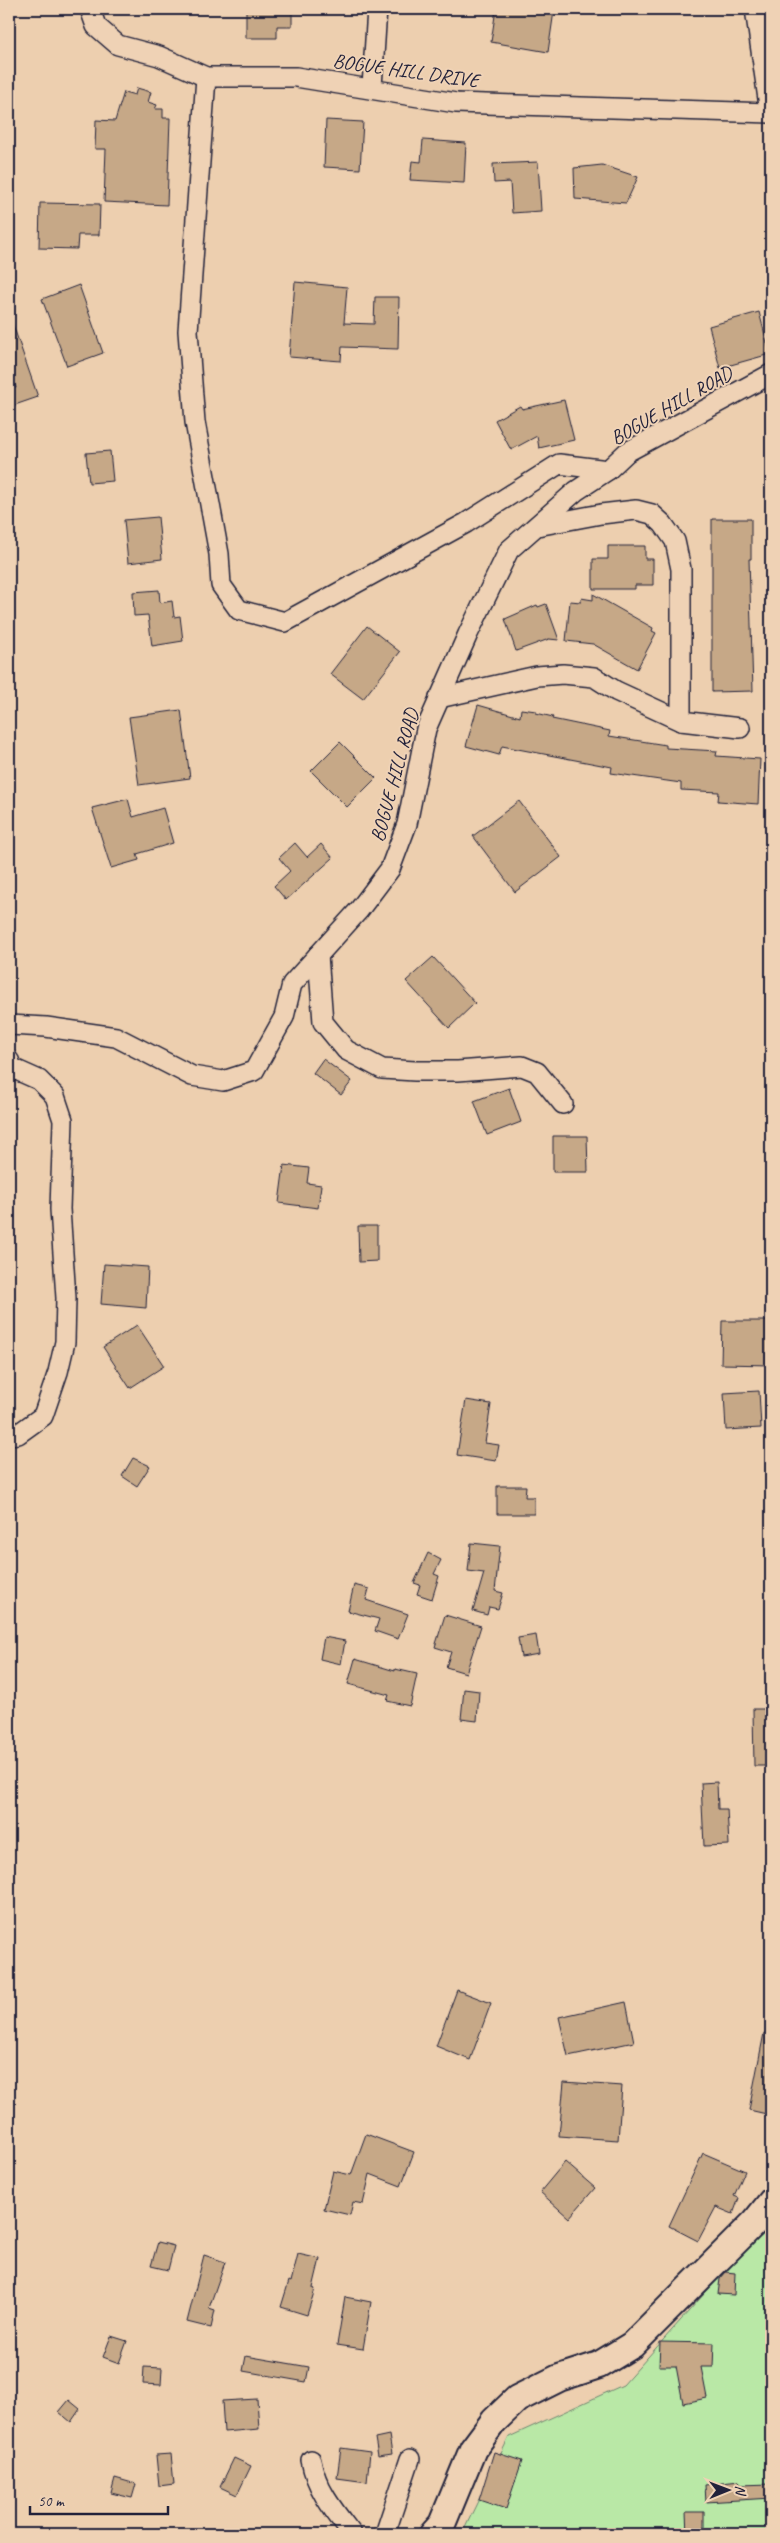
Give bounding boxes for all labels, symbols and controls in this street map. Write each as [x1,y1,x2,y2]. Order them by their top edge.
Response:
street label: BOGUE HILL DRIVE [331,48,483,94]
street label: BOGUE HILL ROAD [606,360,738,450]
street label: BOGUE HILL ROAD [365,705,425,844]
north arrow [702,2466,752,2516]
scale bar [30,2483,168,2515]
text: N [732,2485,749,2497]
text: 50 m [38,2492,65,2511]

